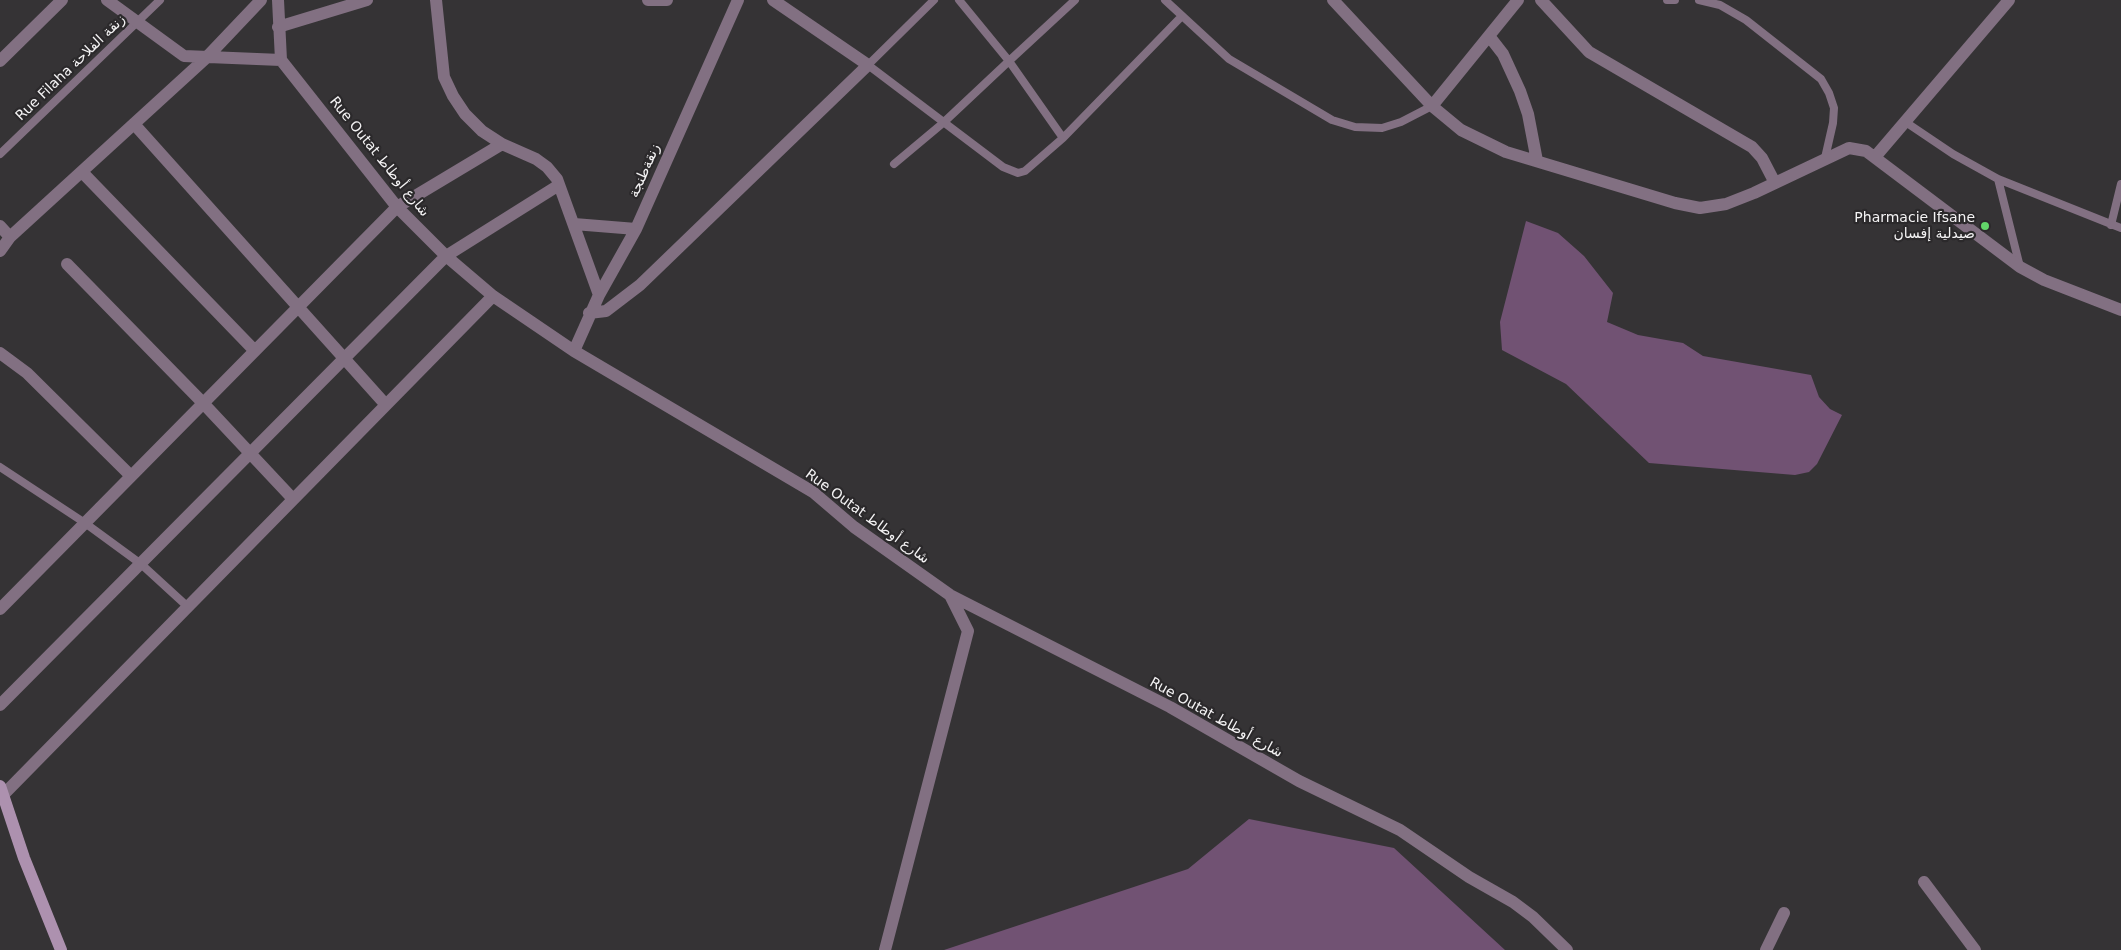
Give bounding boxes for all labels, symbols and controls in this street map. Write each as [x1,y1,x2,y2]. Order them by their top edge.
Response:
street label: Rue Filaha زنقة الفلاحة [13,11,129,125]
street label: Rue Outat شارع أوطاط [325,94,433,220]
street label: زنقةطنجة [626,141,664,201]
place label: Pharmacie Ifsane صيدلية إفسان [1854,210,1975,242]
marker: Pharmacie Ifsane صيدلية إفسان [1979,220,1991,232]
street label: Rue Outat شارع أوطاط [802,466,932,568]
street label: Rue Outat شارع أوطاط [1147,674,1285,762]

